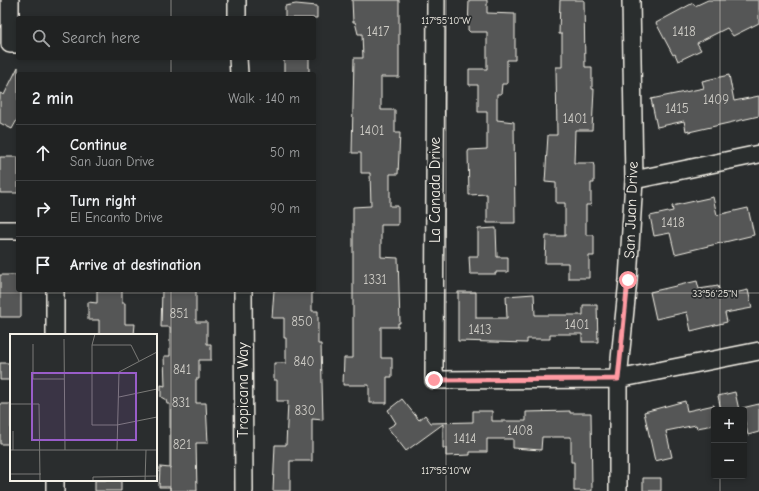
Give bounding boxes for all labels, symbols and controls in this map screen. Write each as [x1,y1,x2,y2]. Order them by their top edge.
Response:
text: 117°55'10"W [421,15,471,27]
search box [16,16,316,60]
house number: 1417 [367,24,389,39]
house number: 1418 [672,24,696,39]
icon: search [30,27,52,49]
text: Search here [62,29,140,47]
text: 2 min [32,89,73,108]
text: Walk · 140 m [228,91,300,106]
house number: 1409 [703,92,729,107]
house number: 1415 [665,101,689,116]
house number: 1401 [563,111,587,126]
house number: 1401 [360,123,384,138]
text: Continue [70,136,127,154]
street label: La Canada Drive [426,137,444,243]
icon: ahead [32,142,54,164]
text: 50 m [270,145,300,160]
text: San Juan Drive [70,154,154,169]
street label: San Juan Drive [620,161,642,259]
text: Turn right [70,192,136,210]
icon: right [32,198,54,220]
text: 90 m [270,201,300,216]
text: El Encanto Drive [70,210,163,225]
house number: 1418 [661,215,685,230]
icon: arrive [32,254,54,276]
text: Arrive at destination [70,256,201,274]
route start [619,271,637,289]
house number: 1331 [363,272,387,287]
text: 33°56'25"N [692,288,738,300]
house number: 851 [170,306,188,321]
house number: 850 [291,314,313,329]
house number: 1401 [565,317,589,332]
house number: 1413 [468,322,492,337]
inset map [10,334,157,481]
street label: Tropicana Way [234,342,252,438]
house number: 840 [294,354,315,369]
house number: 841 [173,362,191,377]
route end [425,371,443,389]
house number: 831 [172,395,190,410]
house number: 830 [294,403,316,418]
map controls [711,407,747,479]
button: + [711,407,747,443]
house number: 1408 [507,423,533,438]
house number: 1414 [454,431,476,446]
house number: 821 [173,437,191,452]
button: − [711,443,747,479]
text: 117°55'10"W [421,465,471,477]

